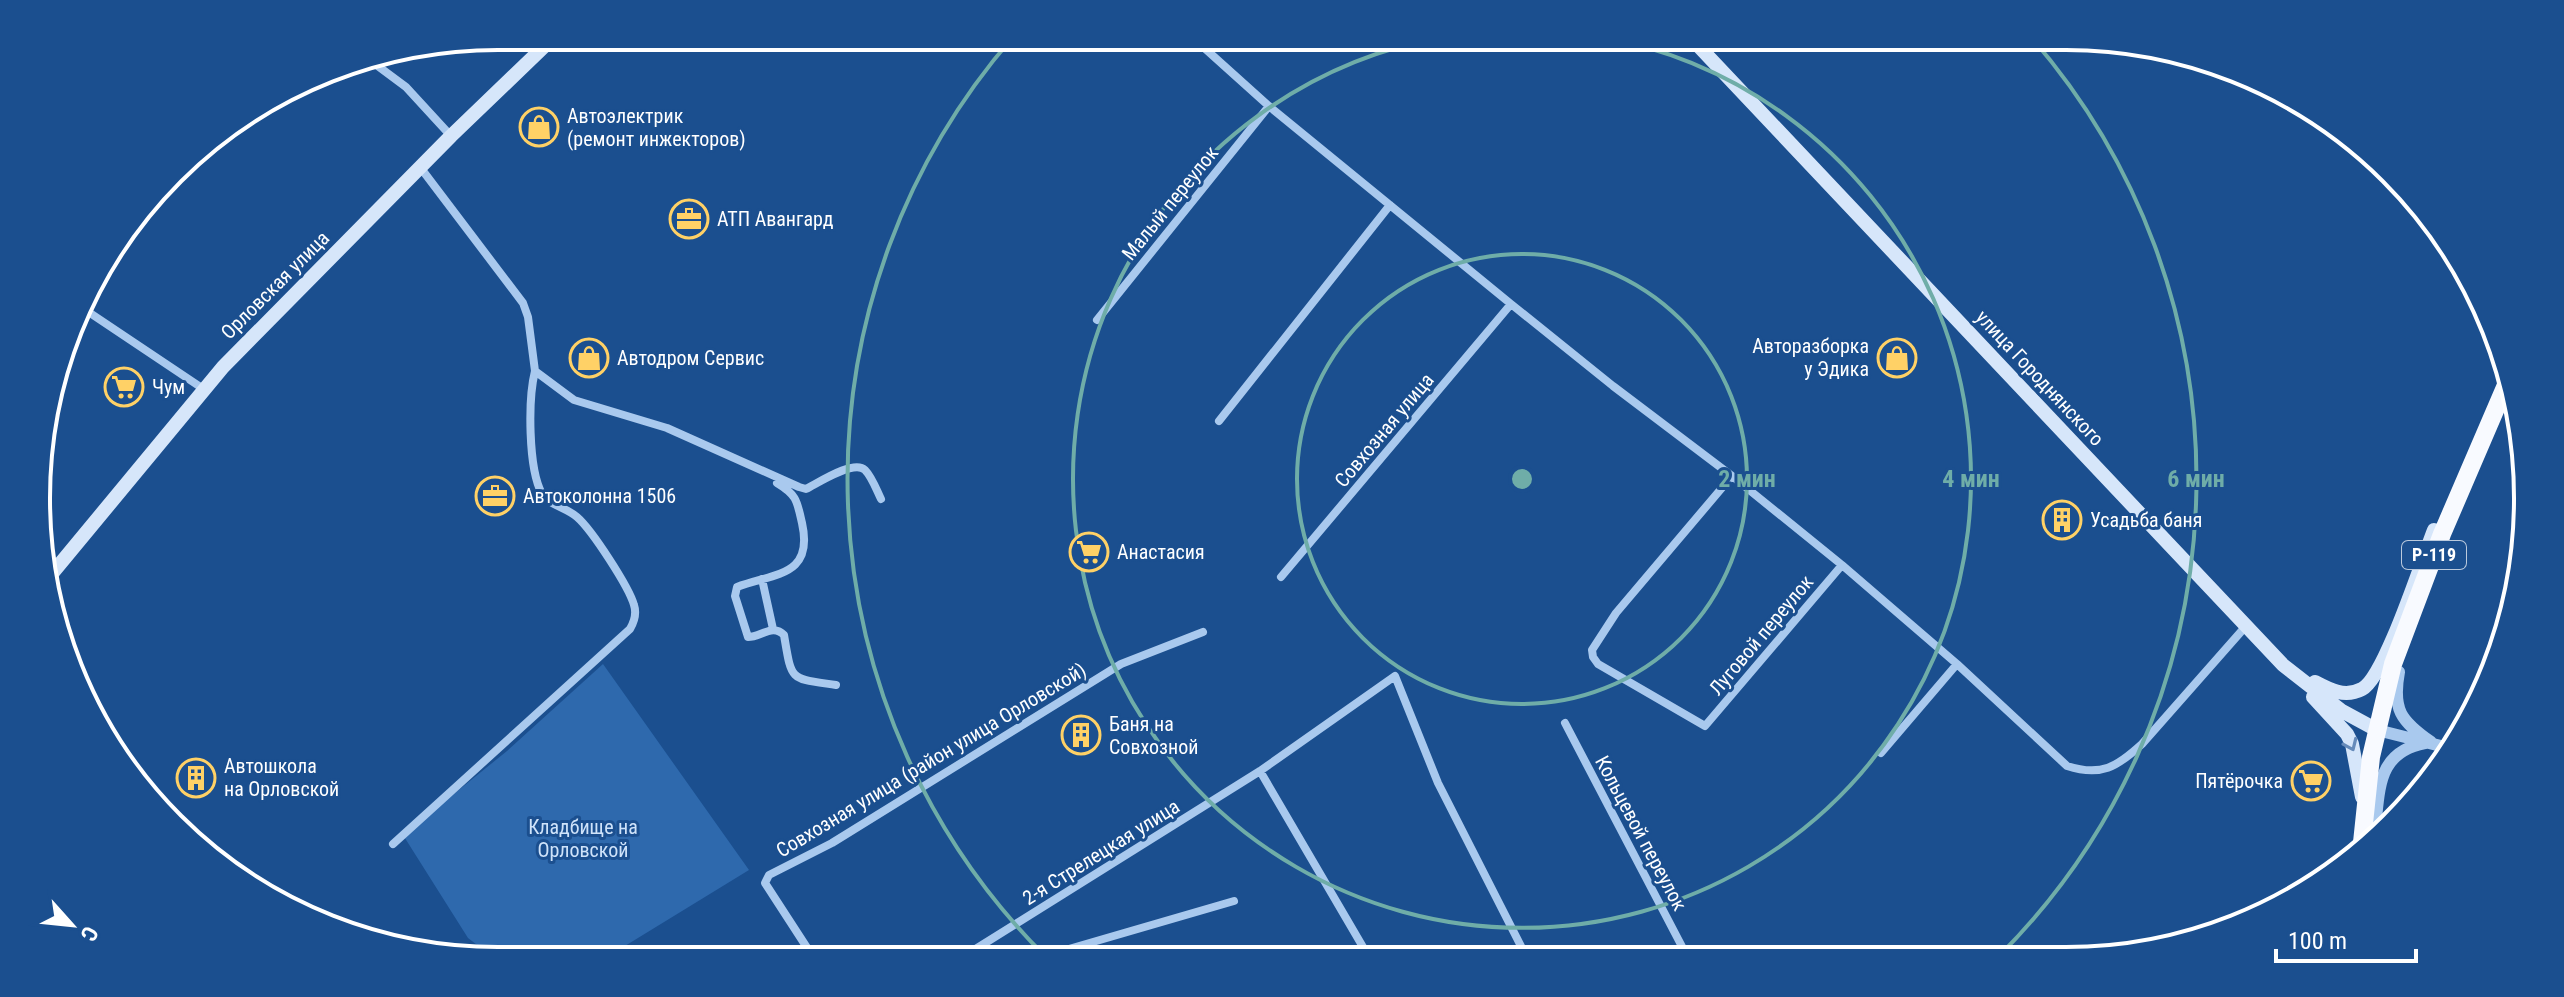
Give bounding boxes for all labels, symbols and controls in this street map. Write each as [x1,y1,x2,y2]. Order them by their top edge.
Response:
place label: Автоэлектрик (ремонт инжекторов) [567,104,746,151]
shop icon: Автоэлектрик (ремонт инжекторов) [518,106,560,148]
street label: Малый переулок [1117,141,1224,265]
office icon: АТП Авангард [668,198,710,240]
place label: АТП Авангард [717,207,834,231]
street label: Орловская улица [216,226,334,344]
street label: улица Городнянского [1971,305,2109,451]
place label: Авторазборка у Эдика [1752,334,1869,381]
shop icon: Автодром Сервис [568,337,610,379]
shop icon: Авторазборка у Эдика [1876,337,1918,379]
place label: Автодром Сервис [617,346,764,370]
supermarket icon: Чум [103,366,145,408]
street label: Совхозная улица [1329,368,1439,492]
place label: Чум [152,375,185,399]
centre of rings [1508,465,1536,493]
text: 2 мин [1718,465,1776,493]
text: 4 мин [1942,465,2000,493]
text: 6 мин [2167,465,2225,493]
office icon: Автоколонна 1506 [474,475,516,517]
place label: Автоколонна 1506 [523,484,676,508]
building icon: Усадьба баня [2041,499,2083,541]
place label: Усадьба баня [2090,508,2202,532]
supermarket icon: Анастасия [1068,531,1110,573]
place label: Анастасия [1117,540,1205,564]
road number: Р-119 [2402,541,2466,569]
street label: Луговой переулок [1704,570,1818,700]
street label: Совхозная улица (район улица Орловской) [772,658,1090,862]
place label: Баня на Совхозной [1109,712,1198,759]
building icon: Баня на Совхозной [1060,714,1102,756]
one-way arrow [2341,737,2357,751]
street label: Кольцевой переулок [1590,752,1692,915]
place label: Автошкола на Орловской [224,754,339,801]
building icon: Автошкола на Орловской [175,757,217,799]
supermarket icon: Пятёрочка [2290,760,2332,802]
place label: Пятёрочка [2195,769,2283,793]
street label: 2-я Стрелецкая улица [1018,794,1184,910]
park label: Кладбище на Орловской [528,815,638,862]
north arrow [32,885,112,965]
scale bar [2276,913,2416,963]
text: С [75,923,103,945]
text: 100 m [2288,927,2347,955]

